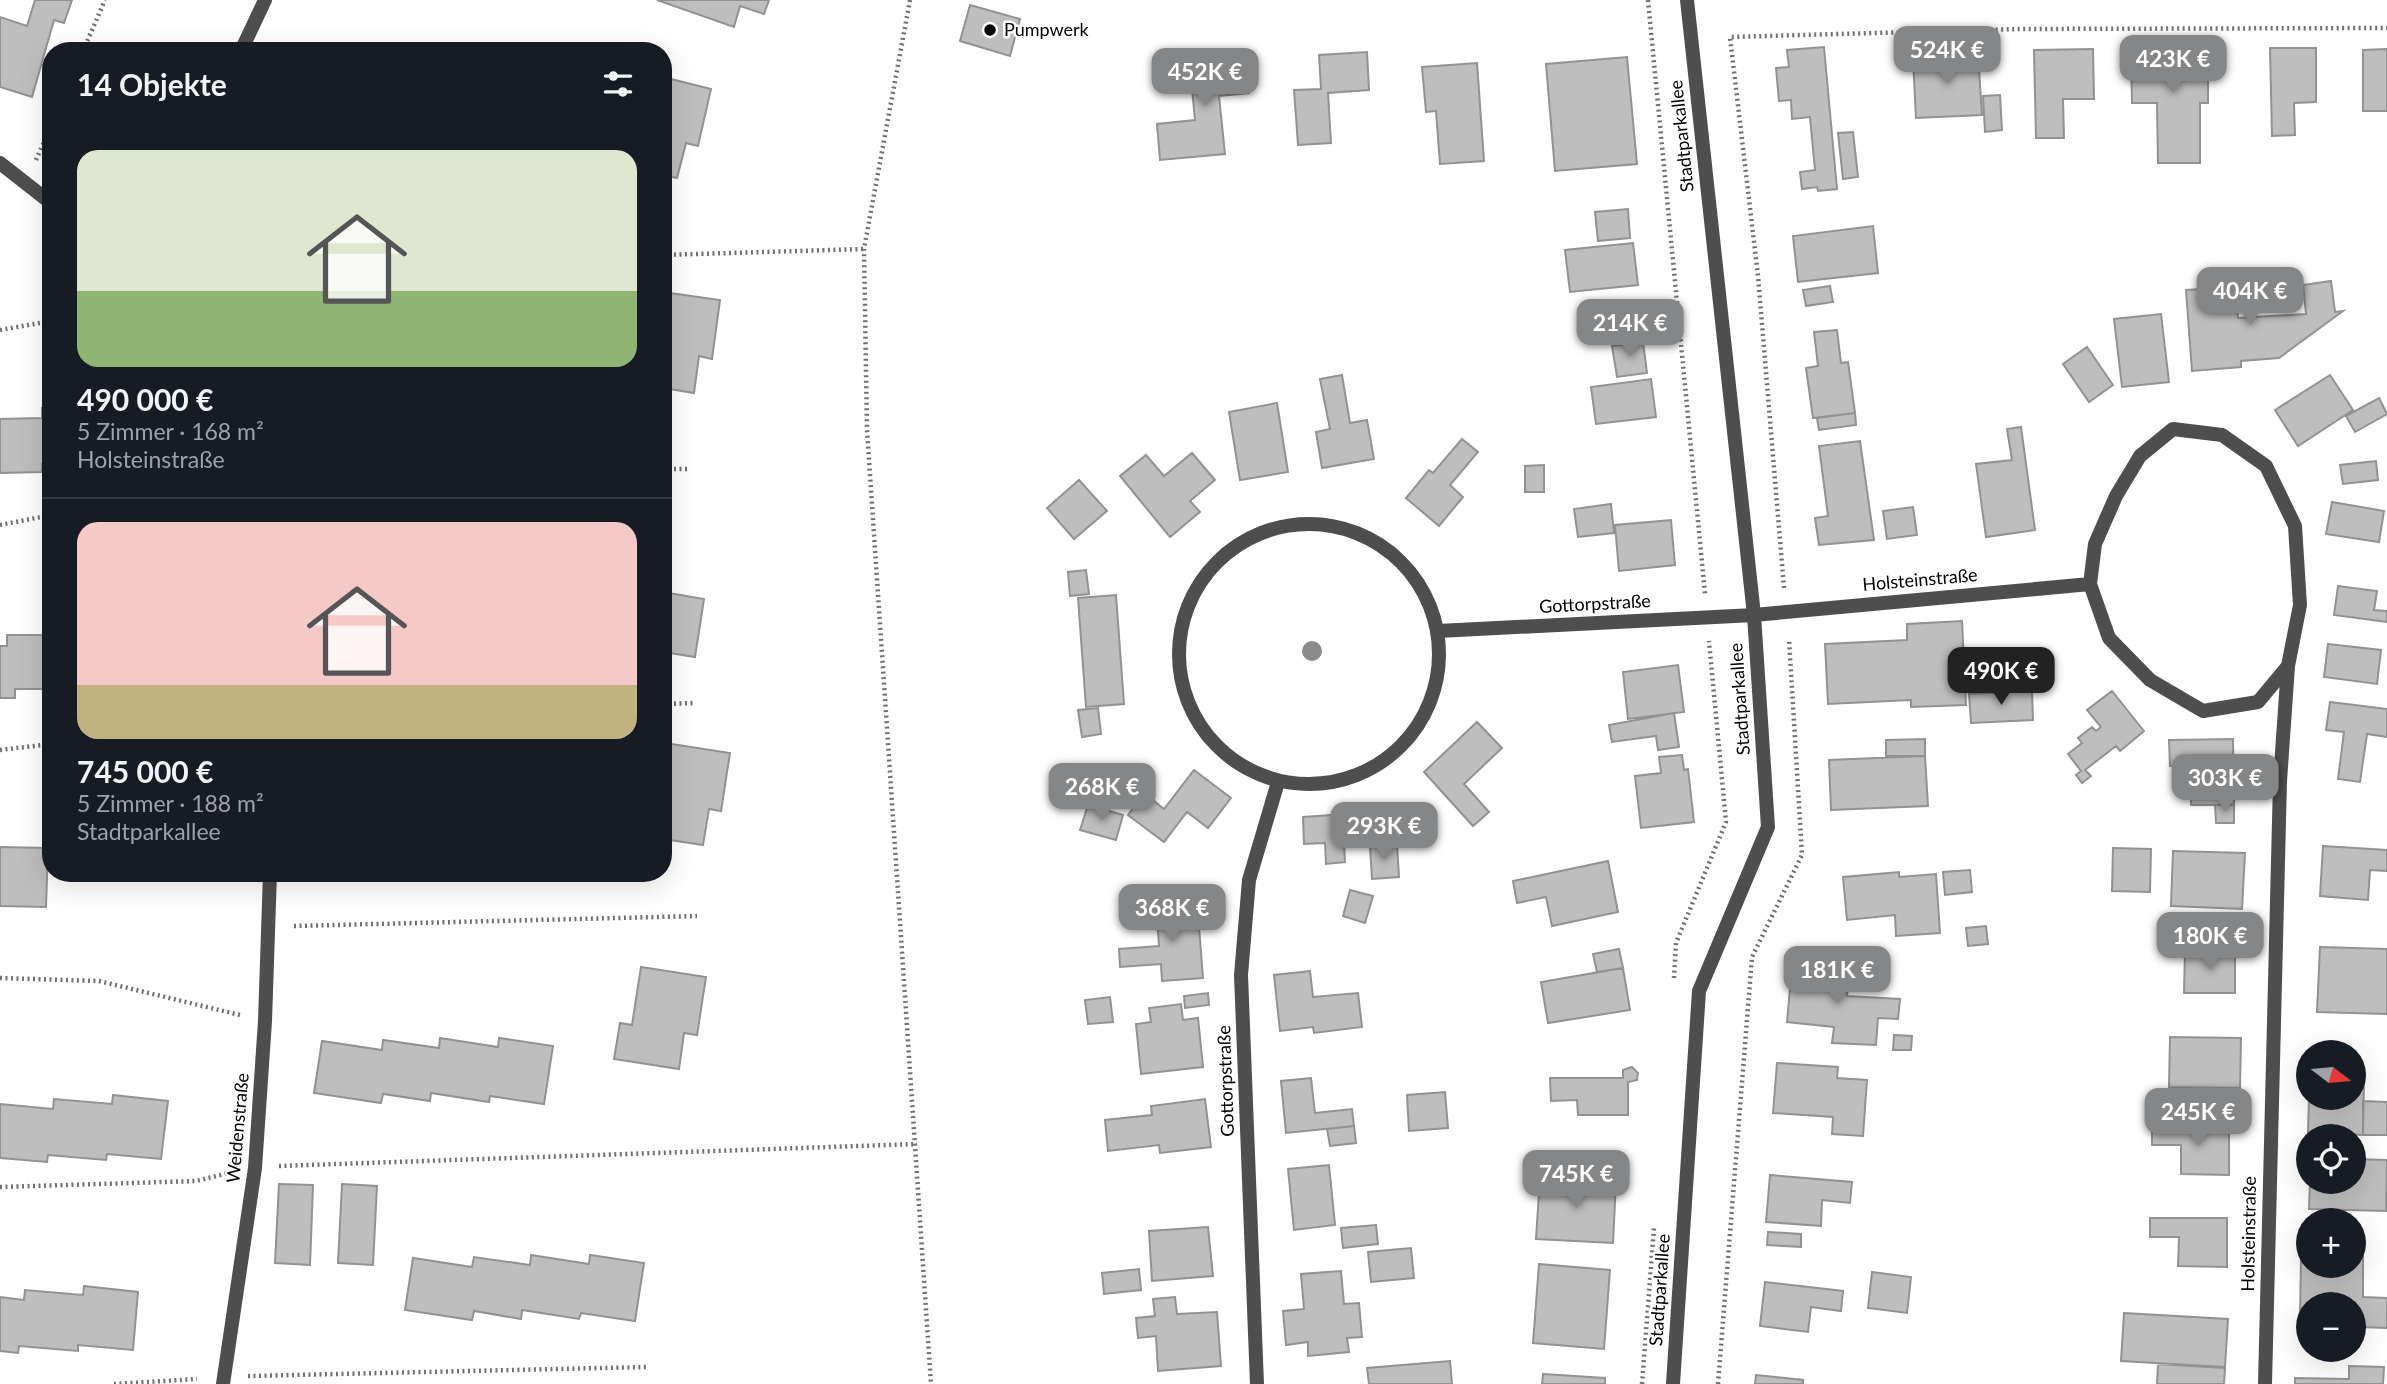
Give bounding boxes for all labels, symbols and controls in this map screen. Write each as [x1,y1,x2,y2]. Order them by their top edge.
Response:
place label: Pumpwerk [1004,18,1090,40]
marker: Pumpwerk [982,22,998,38]
pin: 524K € [1890,27,2004,86]
text: 524K € [1910,35,1984,63]
pin: 423K € [2116,36,2230,95]
text: 423K € [2136,44,2210,72]
pin: 452K € [1148,48,1262,108]
text: 452K € [1168,57,1242,85]
icon: filters [599,65,637,103]
text: 14 Objekte [77,66,227,102]
street label: Stadtparkallee [1664,79,1698,193]
icon: home [294,196,420,322]
pin: 404K € [2193,268,2307,327]
text: 404K € [2213,276,2287,304]
pin: 214K € [1573,300,1687,359]
text: 214K € [1593,308,1667,336]
text: 490 000 € [77,381,213,417]
text: 5 Zimmer · 168 m² [77,417,264,445]
text: Holsteinstraße [77,445,225,473]
street label: Holsteinstraße [1861,563,1978,595]
icon: home [294,568,420,694]
street label: Gottorpstraße [1539,589,1651,617]
street label: Stadtparkallee [1724,642,1754,756]
pin: 490K € [1944,648,2058,707]
text: 490K € [1964,656,2038,684]
text: 745 000 € [77,753,213,789]
pin: 303K € [2168,754,2282,814]
text: 303K € [2188,763,2262,791]
pin: 268K € [1045,764,1159,823]
text: 268K € [1065,772,1139,800]
text: 5 Zimmer · 188 m² [77,789,264,817]
pin: 293K € [1327,802,1441,862]
text: 293K € [1347,811,1421,839]
text: Stadtparkallee [77,817,221,845]
pin: 368K € [1115,884,1229,944]
text: 368K € [1135,893,1209,921]
pin: 180K € [2153,912,2267,972]
text: 180K € [2173,921,2247,949]
pin: 181K € [1780,946,1894,1006]
text: 181K € [1800,955,1874,983]
street label: Gottorpstraße [1212,1025,1238,1137]
north arrow [2296,1040,2366,1110]
map controls [2296,1040,2366,1362]
street label: Weidenstraße [221,1072,253,1184]
pin: 245K € [2141,1088,2255,1148]
text: 245K € [2161,1097,2235,1125]
button: locate [2296,1124,2366,1194]
pin: 745K € [1519,1150,1633,1210]
text: 745K € [1539,1159,1613,1187]
street label: Holsteinstraße [2236,1176,2260,1292]
button: + [2296,1208,2366,1278]
street label: Stadtparkallee [1644,1233,1674,1347]
button: − [2296,1292,2366,1362]

